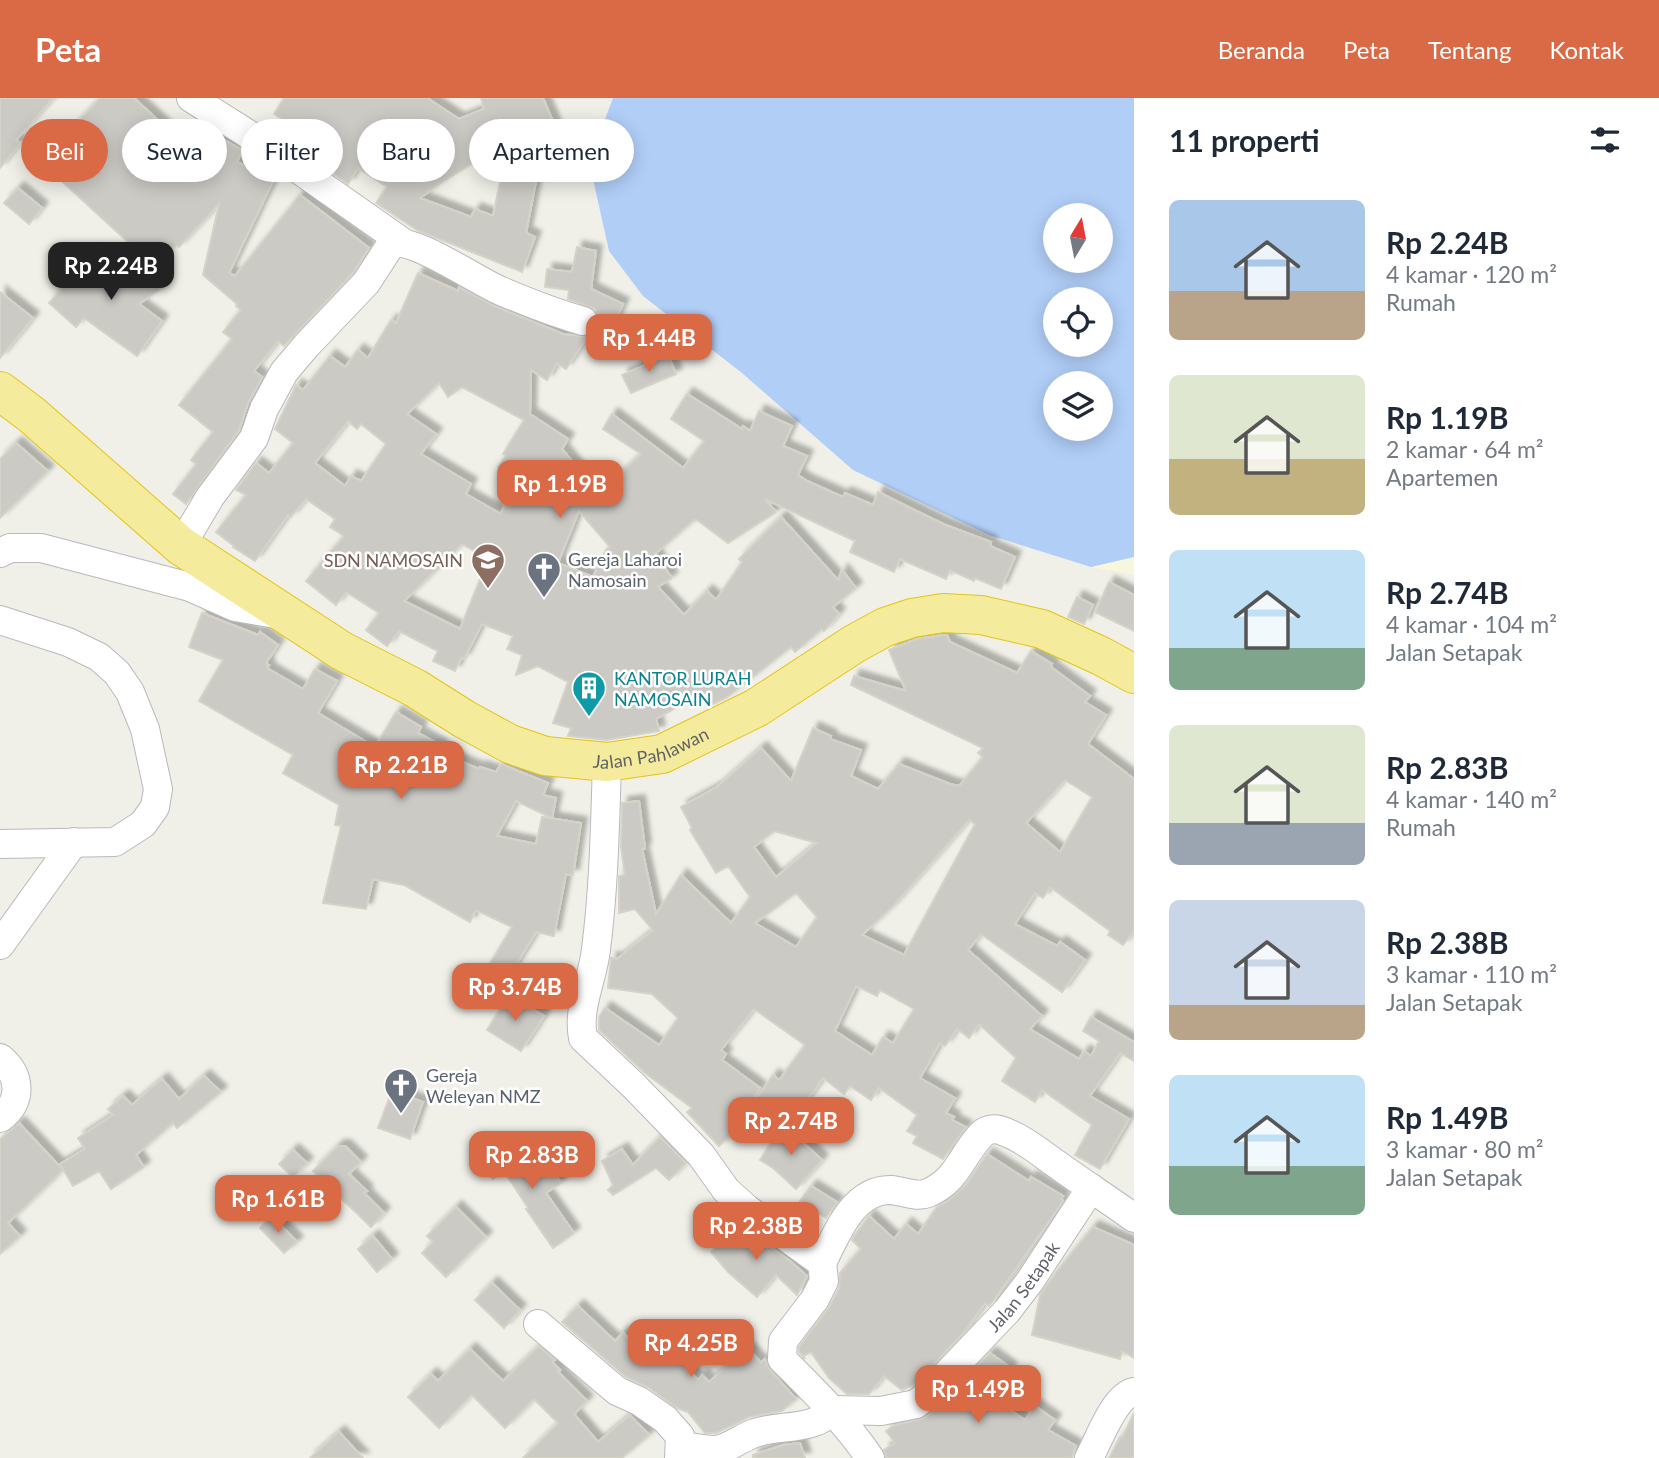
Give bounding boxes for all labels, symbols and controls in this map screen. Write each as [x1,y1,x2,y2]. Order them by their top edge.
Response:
text: Peta [35,29,101,69]
text: Beranda [1218,35,1305,64]
text: Peta [1343,35,1390,64]
text: Tentang [1428,35,1511,64]
text: Kontak [1549,35,1624,64]
chip: Beli [21,119,108,182]
chip: Sewa [122,119,227,182]
chip: Filter [241,119,343,182]
chip: Baru [357,119,455,182]
chip: Apartemen [469,119,634,182]
icon: filters [1586,121,1624,159]
text: 11 properti [1169,122,1320,158]
north arrow [1043,203,1113,273]
map controls [1043,203,1113,441]
text: Rp 2.24B [1386,224,1509,260]
icon: home [1225,228,1309,312]
pin: Rp 2.24B [39,242,183,302]
text: Rp 2.24B [64,251,158,279]
text: 4 kamar · 120 m² [1386,260,1557,288]
button: locate [1043,287,1113,357]
text: Rumah [1386,288,1456,316]
pin: Rp 1.44B [577,314,721,374]
text: Rp 1.44B [602,323,696,351]
button: layers [1043,371,1113,441]
text: Rp 1.19B [1386,399,1509,435]
icon: home [1225,403,1309,487]
text: 2 kamar · 64 m² [1386,435,1544,463]
pin: Rp 1.19B [488,460,632,520]
text: Apartemen [1386,463,1498,491]
text: Rp 1.19B [513,469,607,497]
school or university icon: SDN NAMOSAIN [469,541,507,590]
place label: Gereja Laharoi Namosain [568,548,682,591]
place label: SDN NAMOSAIN [324,549,463,571]
church icon: Gereja Laharoi Namosain [525,550,563,599]
text: Rp 2.74B [1386,574,1509,610]
icon: home [1225,578,1309,662]
text: 4 kamar · 104 m² [1386,610,1557,638]
text: Jalan Setapak [1386,638,1522,666]
place label: KANTOR LURAH NAMOSAIN [614,667,751,710]
building icon: KANTOR LURAH NAMOSAIN [570,669,608,718]
street label: Jalan Pahlawan [592,722,712,773]
pin: Rp 2.21B [329,742,473,801]
text: Rp 2.83B [1386,749,1509,785]
text: Rp 2.21B [354,750,448,778]
icon: home [1225,753,1309,837]
text: 4 kamar · 140 m² [1386,785,1557,813]
text: Rumah [1386,813,1456,841]
text: Rp 2.38B [1386,924,1509,960]
icon: home [1225,928,1309,1012]
text: 3 kamar · 110 m² [1386,960,1557,988]
pin: Rp 3.74B [443,964,587,1023]
text: Rp 3.74B [468,972,562,1000]
text: Jalan Setapak [1386,988,1522,1016]
place label: Gereja Weleyan NMZ [426,1064,541,1107]
church icon: Gereja Weleyan NMZ [382,1066,420,1115]
pin: Rp 2.74B [719,1098,863,1157]
text: Rp 1.49B [1386,1099,1509,1135]
icon: home [1225,1103,1309,1187]
text: Rp 2.74B [744,1106,838,1134]
pin: Rp 2.83B [460,1132,604,1191]
text: 3 kamar · 80 m² [1386,1135,1544,1163]
text: Rp 2.83B [485,1140,579,1168]
text: Jalan Setapak [1386,1163,1522,1191]
pin: Rp 1.61B [206,1176,350,1235]
text: Rp 1.61B [231,1184,325,1212]
pin: Rp 2.38B [684,1202,828,1262]
text: Rp 2.38B [709,1211,803,1239]
street label: Jalan Setapak [982,1237,1064,1336]
pin: Rp 4.25B [619,1320,763,1379]
text: Rp 4.25B [644,1328,738,1356]
pin: Rp 1.49B [906,1366,1050,1425]
text: Rp 1.49B [931,1374,1025,1402]

